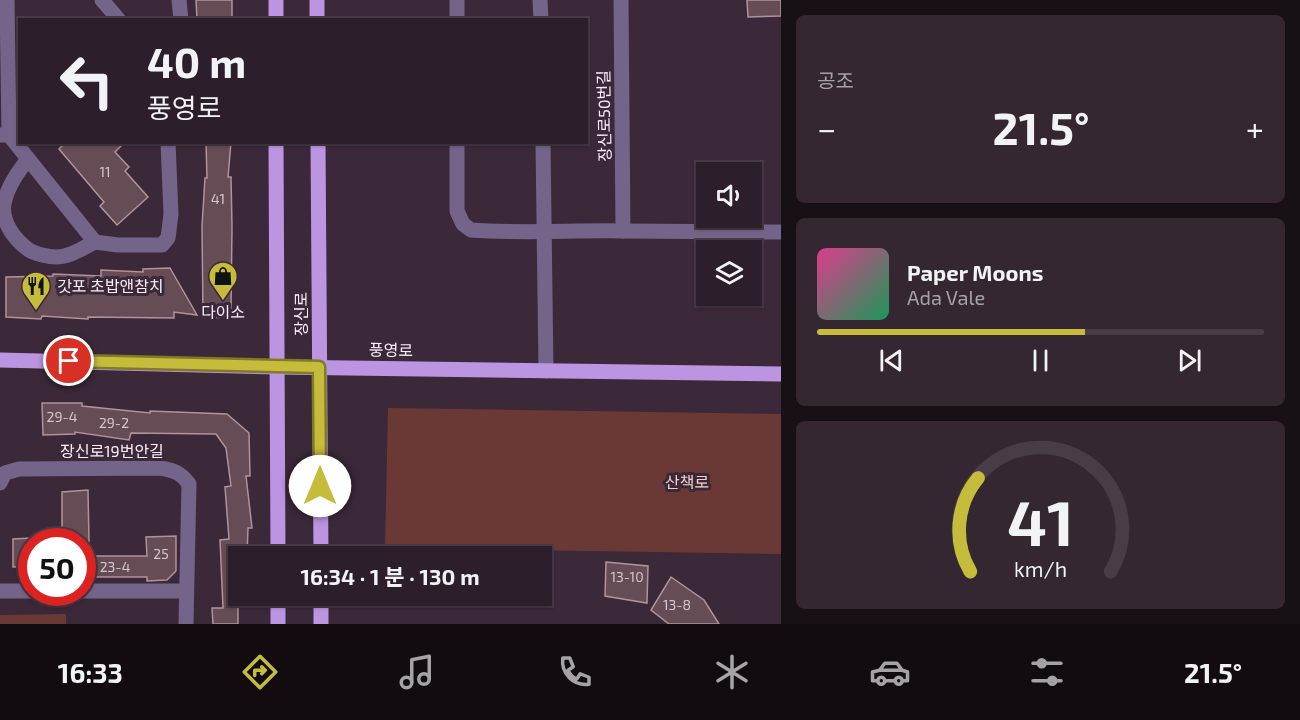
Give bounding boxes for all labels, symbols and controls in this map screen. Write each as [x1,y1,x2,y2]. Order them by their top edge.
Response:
text: 40 m [147,36,246,86]
icon: left [48,42,126,120]
text: 공조 [817,68,854,92]
street label: 장신로50번길 [593,70,614,162]
text: 풍영로 [147,91,222,123]
text: 21.5° [993,100,1090,154]
text: − [817,108,836,148]
text: + [1246,108,1264,148]
map controls [696,162,762,306]
button: sound [696,162,762,228]
house number: 11 [99,163,111,180]
house number: 41 [211,190,225,207]
button: layers [696,240,762,306]
text: Paper Moons [907,259,1043,285]
shop icon: 다이소 [207,260,239,302]
restaurant icon: 갓포 초밥앤참치 [20,270,52,312]
place label: 갓포 초밥앤참치 [57,276,164,295]
text: Ada Vale [907,285,985,309]
street label: 장신로 [291,292,310,336]
place label: 다이소 [201,302,245,321]
pin [43,335,94,386]
street label: 풍영로 [369,340,414,359]
icon: arrive [52,344,85,377]
icon: previous [875,344,908,377]
icon: pause [1024,344,1057,377]
icon: next [1173,344,1206,377]
house number: 29-4 [47,408,77,425]
house number: 29-2 [99,414,129,431]
street label: 장신로19번안길 [60,441,164,460]
position arrow [288,454,352,518]
park label: 산책로 [665,472,709,491]
text: 41 [1007,484,1074,559]
speed limit sign: 50 [18,528,96,606]
house number: 25 [153,545,169,562]
text: km/h [1014,556,1067,581]
house number: 23-4 [100,558,130,575]
text: 16:34 · 1 분 · 130 m [300,563,480,589]
house number: 13-10 [610,568,644,585]
house number: 13-8 [663,596,691,613]
icon: directions [239,651,281,693]
icon: music [396,651,438,693]
icon: phone [554,651,596,693]
icon: climate [711,651,753,693]
icon: car [869,651,911,693]
icon: filters [1026,651,1068,693]
text: 16:33 [58,656,123,688]
text: 21.5° [1184,656,1242,688]

